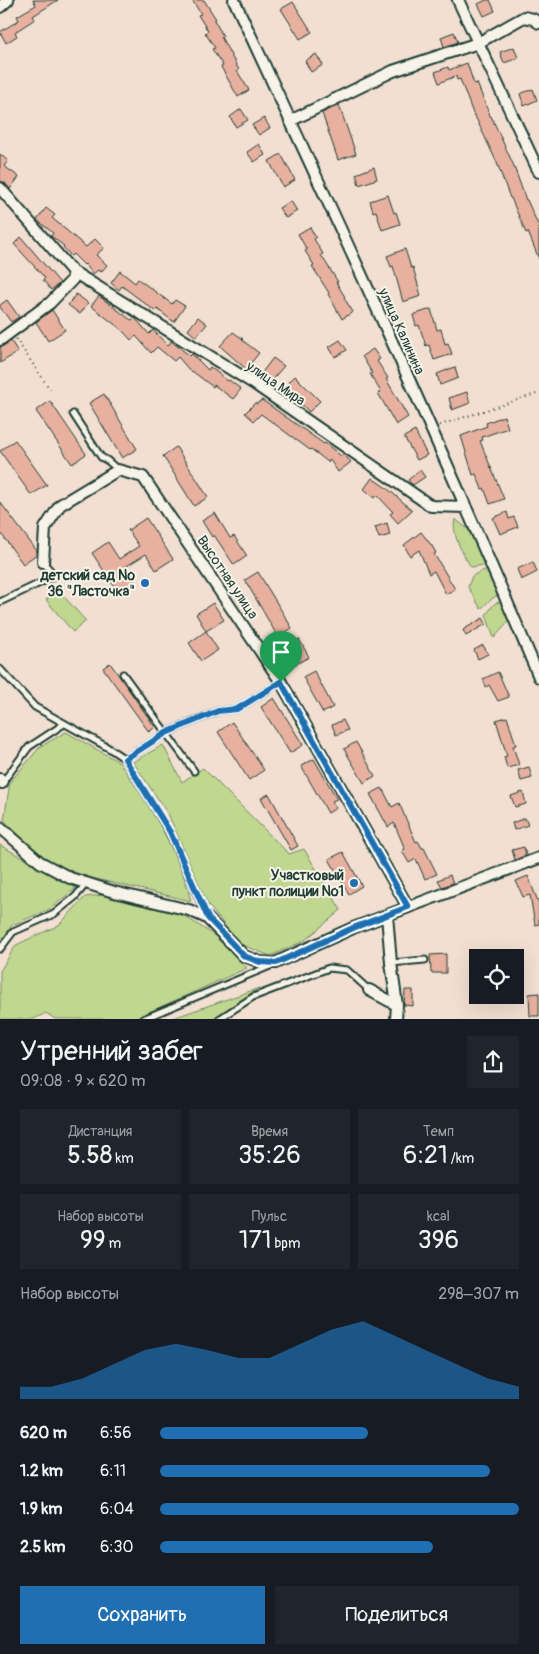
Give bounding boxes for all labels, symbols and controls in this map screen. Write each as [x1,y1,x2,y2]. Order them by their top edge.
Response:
street label: улица Калинина [375,284,428,377]
street label: улица Мира [242,357,308,409]
street label: Высотная улица [194,533,262,622]
place label: детский сад № 36 "Ласточка" [39,567,135,600]
marker: детский сад № 36 "Ласточка" [139,577,151,589]
pin [260,631,302,682]
icon: arrive [267,638,295,666]
place label: Участковый пункт полиции №1 [232,867,344,900]
marker: Участковый пункт полиции №1 [348,877,360,889]
map controls [469,949,524,1004]
button: locate [469,949,524,1004]
text: Утренний забег [20,1034,203,1069]
button: share [467,1036,519,1088]
text: 09:08 · 9 × 620 m [20,1071,145,1091]
text: Дистанция [69,1123,132,1140]
text: Время [251,1123,288,1140]
text: Темп [423,1123,454,1140]
text: 5.58 [67,1140,112,1171]
text: 35:26 [238,1140,301,1171]
text: 6:21 [403,1140,448,1171]
text: km [112,1150,134,1167]
text: /km [448,1150,474,1167]
text: Набор высоты [57,1208,144,1225]
text: Пульс [252,1208,287,1225]
text: kcal [427,1208,450,1225]
text: 99 [80,1225,106,1256]
text: 171 [239,1225,271,1256]
text: 396 [418,1225,459,1256]
text: m [106,1235,121,1252]
text: bpm [271,1235,300,1252]
text: Набор высоты [20,1284,119,1304]
text: 298–307 m [438,1284,519,1304]
text: 620 m [20,1423,67,1443]
text: 6:56 [100,1423,132,1443]
text: 1.2 km [20,1461,63,1481]
text: 6:11 [100,1461,126,1481]
text: 1.9 km [20,1499,62,1519]
text: 6:04 [100,1499,134,1519]
text: 2.5 km [20,1537,65,1557]
text: 6:30 [100,1537,133,1557]
button: Сохранить [20,1586,265,1644]
button: Поделиться [275,1586,519,1644]

